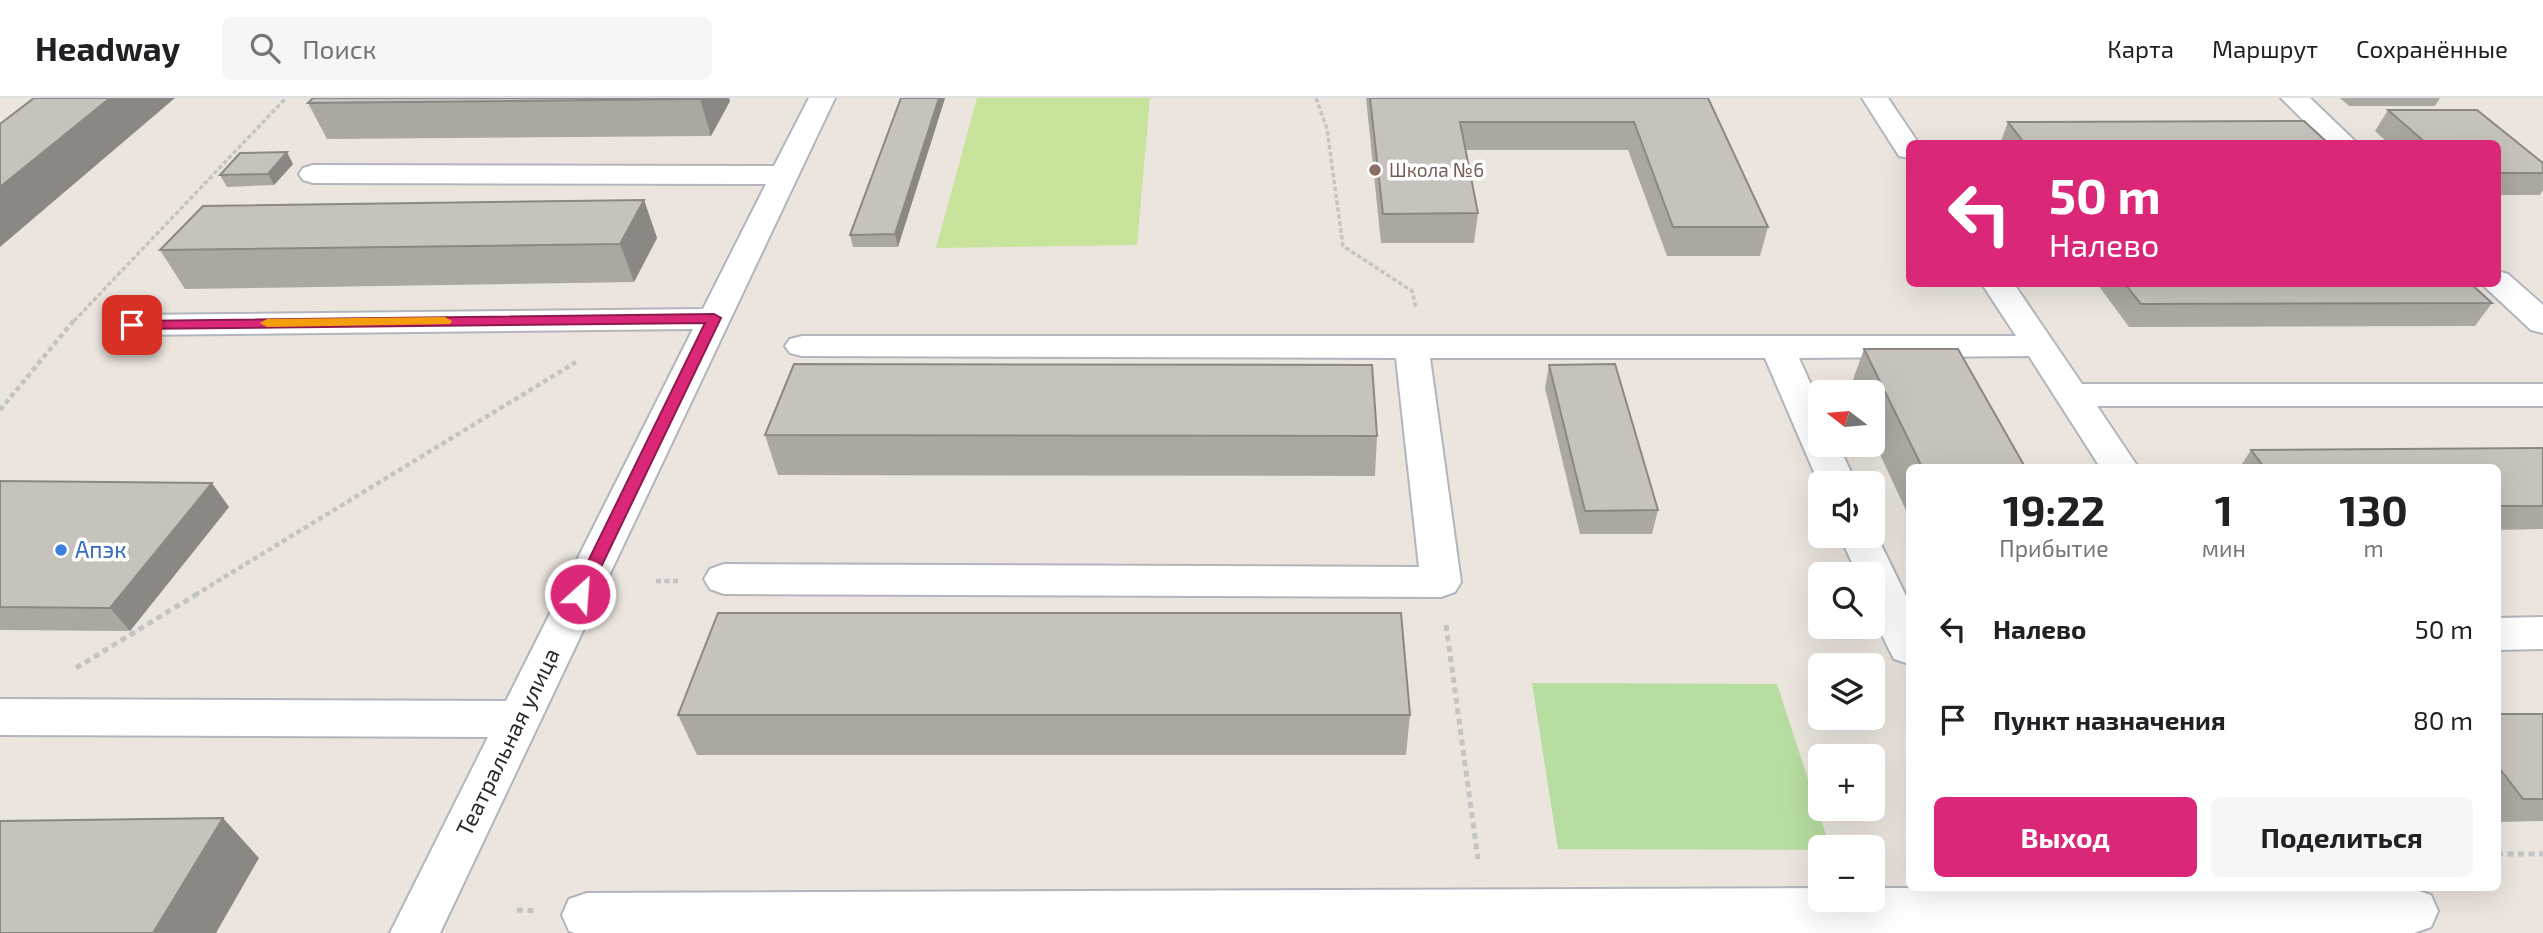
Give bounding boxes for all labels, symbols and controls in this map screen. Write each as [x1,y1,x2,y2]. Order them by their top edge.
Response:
search box [222,17,712,80]
text: Headway [35,28,180,68]
icon: search [246,29,284,67]
text: Поиск [302,33,376,64]
text: Карта [2107,34,2174,63]
text: Маршрут [2212,34,2318,63]
text: Сохранённые [2356,34,2508,63]
place label: Школа №6 [1389,158,1484,181]
marker: Школа №6 [1367,162,1383,178]
text: 50 m [2049,165,2161,224]
icon: left [1934,168,2025,259]
text: Налево [2049,225,2159,263]
pin [102,295,162,355]
icon: arrive [113,306,151,344]
north arrow [1808,380,1885,457]
map controls [1808,380,1885,912]
button: sound [1808,471,1885,548]
text: 19:22 [2003,484,2105,534]
text: 1 [2215,484,2233,534]
text: 130 [2339,484,2408,534]
text: Прибытие [1999,534,2109,562]
text: мин [2202,534,2246,562]
text: m [2363,534,2384,562]
place label: Апэк [75,535,127,563]
marker: Апэк [53,542,69,558]
position arrow [543,557,617,631]
button: search [1808,562,1885,639]
icon: left [1934,610,1972,648]
text: Налево [1993,613,2086,644]
text: 50 m [2415,613,2473,644]
street label: Театральная улица [449,643,566,841]
button: layers [1808,653,1885,730]
icon: arrive [1934,701,1972,739]
text: Пункт назначения [1993,704,2226,735]
text: 80 m [2413,704,2473,735]
button: + [1808,744,1885,821]
button: Выход [1934,797,2197,877]
button: Поделиться [2211,797,2473,877]
button: − [1808,835,1885,912]

